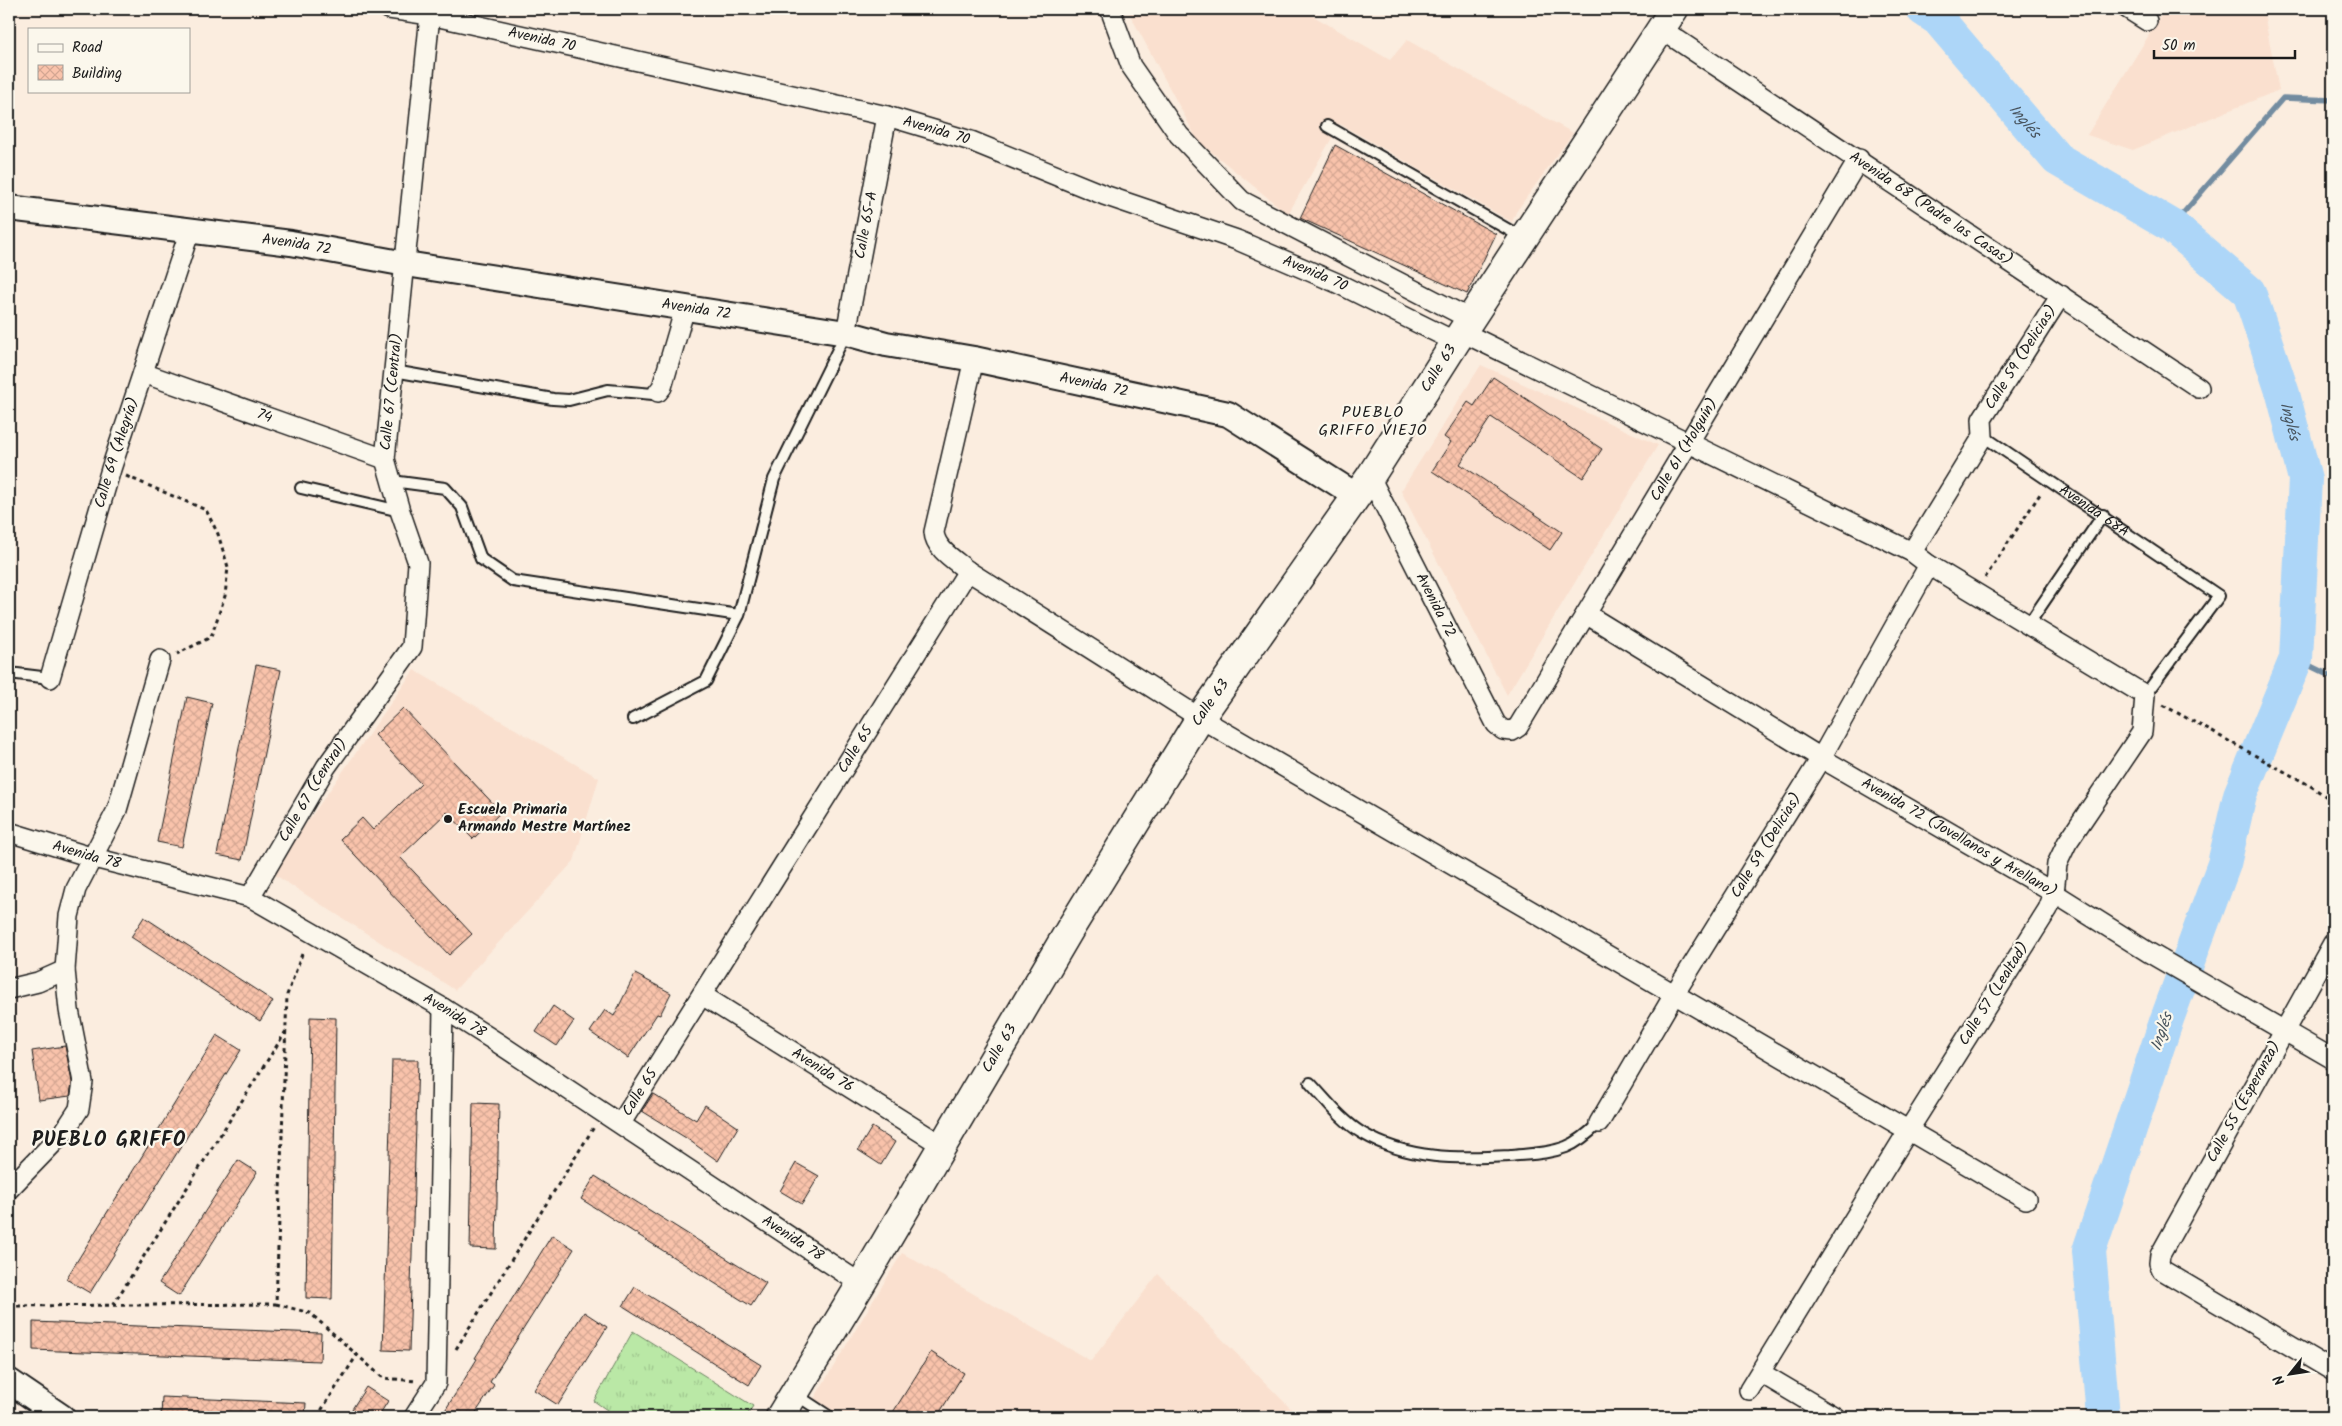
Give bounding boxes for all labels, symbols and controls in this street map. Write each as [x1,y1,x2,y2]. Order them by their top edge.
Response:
street label: Avenida 70 [506,21,579,59]
legend [28,28,190,92]
scale bar [2154,28,2296,60]
text: 50 m [2162,34,2196,58]
text: Road [72,36,103,60]
text: Building [72,62,122,86]
water label: Inglés [2003,98,2048,146]
street label: Avenida 70 [900,109,973,152]
street label: Avenida 68 (Padre las Casas) [1844,146,2017,272]
street label: Calle 65-A [848,189,885,261]
street label: Avenida 72 [261,227,333,262]
street label: Avenida 70 [1279,249,1352,299]
street label: Avenida 72 [660,292,733,327]
street label: Calle 59 (Delicias) [1979,300,2064,414]
street label: Calle 67 (Central) [374,332,410,452]
street label: Calle 63 [1415,339,1463,397]
street label: Avenida 72 [1057,366,1131,404]
street label: Calle 69 (Alegría) [88,394,146,511]
street label: Calle 61 (Holguín) [1644,394,1725,506]
water label: Inglés [2273,399,2308,445]
district label: PUEBLO GRIFFO VIEJO [1318,400,1428,443]
street label: 74 [253,402,276,430]
street label: Avenida 68A [2054,479,2134,544]
street label: Avenida 72 [1409,569,1462,642]
street label: Calle 63 [1186,674,1236,731]
street label: Calle 65 [832,720,880,778]
street label: Calle 67 (Central) [273,734,355,847]
street label: Avenida 72 (Jovellanos y Arellano) [1857,772,2061,904]
street label: Calle 59 (Delicias) [1725,788,1808,903]
place label: Escuela Primaria Armando Mestre Martínez [458,798,631,839]
marker: Escuela Primaria Armando Mestre Martínez [442,813,454,825]
street label: Avenida 78 [49,834,124,876]
street label: Calle 57 (Lealtad) [1953,938,2035,1050]
street label: Avenida 78 [418,987,491,1045]
water label: Inglés [2144,1008,2181,1054]
street label: Calle 63 [976,1019,1024,1077]
street label: Calle 55 (Esperanza) [2201,1037,2287,1167]
street label: Avenida 76 [786,1042,858,1099]
street label: Calle 65 [616,1063,665,1121]
district label: PUEBLO GRIFFO [32,1125,186,1157]
street label: Avenida 78 [757,1209,829,1268]
north arrow [2264,1348,2314,1398]
text: N [2268,1371,2291,1389]

